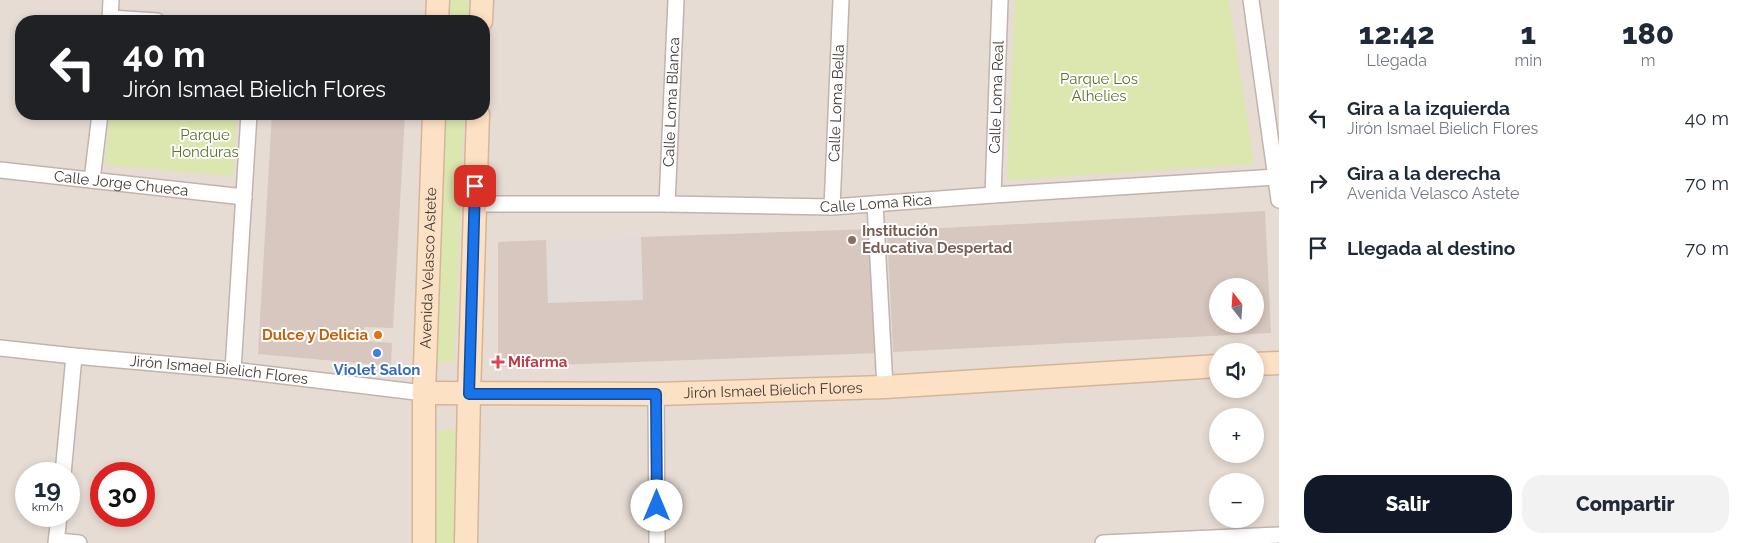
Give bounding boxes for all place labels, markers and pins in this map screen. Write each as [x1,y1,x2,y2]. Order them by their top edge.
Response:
pin [454,165,496,207]
place label: Institución Educativa Despertad [862,222,1012,257]
marker: Institución Educativa Despertad [846,234,858,246]
place label: Dulce y Delicia [262,326,368,344]
marker: Dulce y Delicia [372,329,384,341]
marker: Violet Salon [371,347,383,359]
place label: Mifarma [508,353,568,371]
marker: Mifarma [492,356,504,368]
place label: Violet Salon [334,361,420,379]

